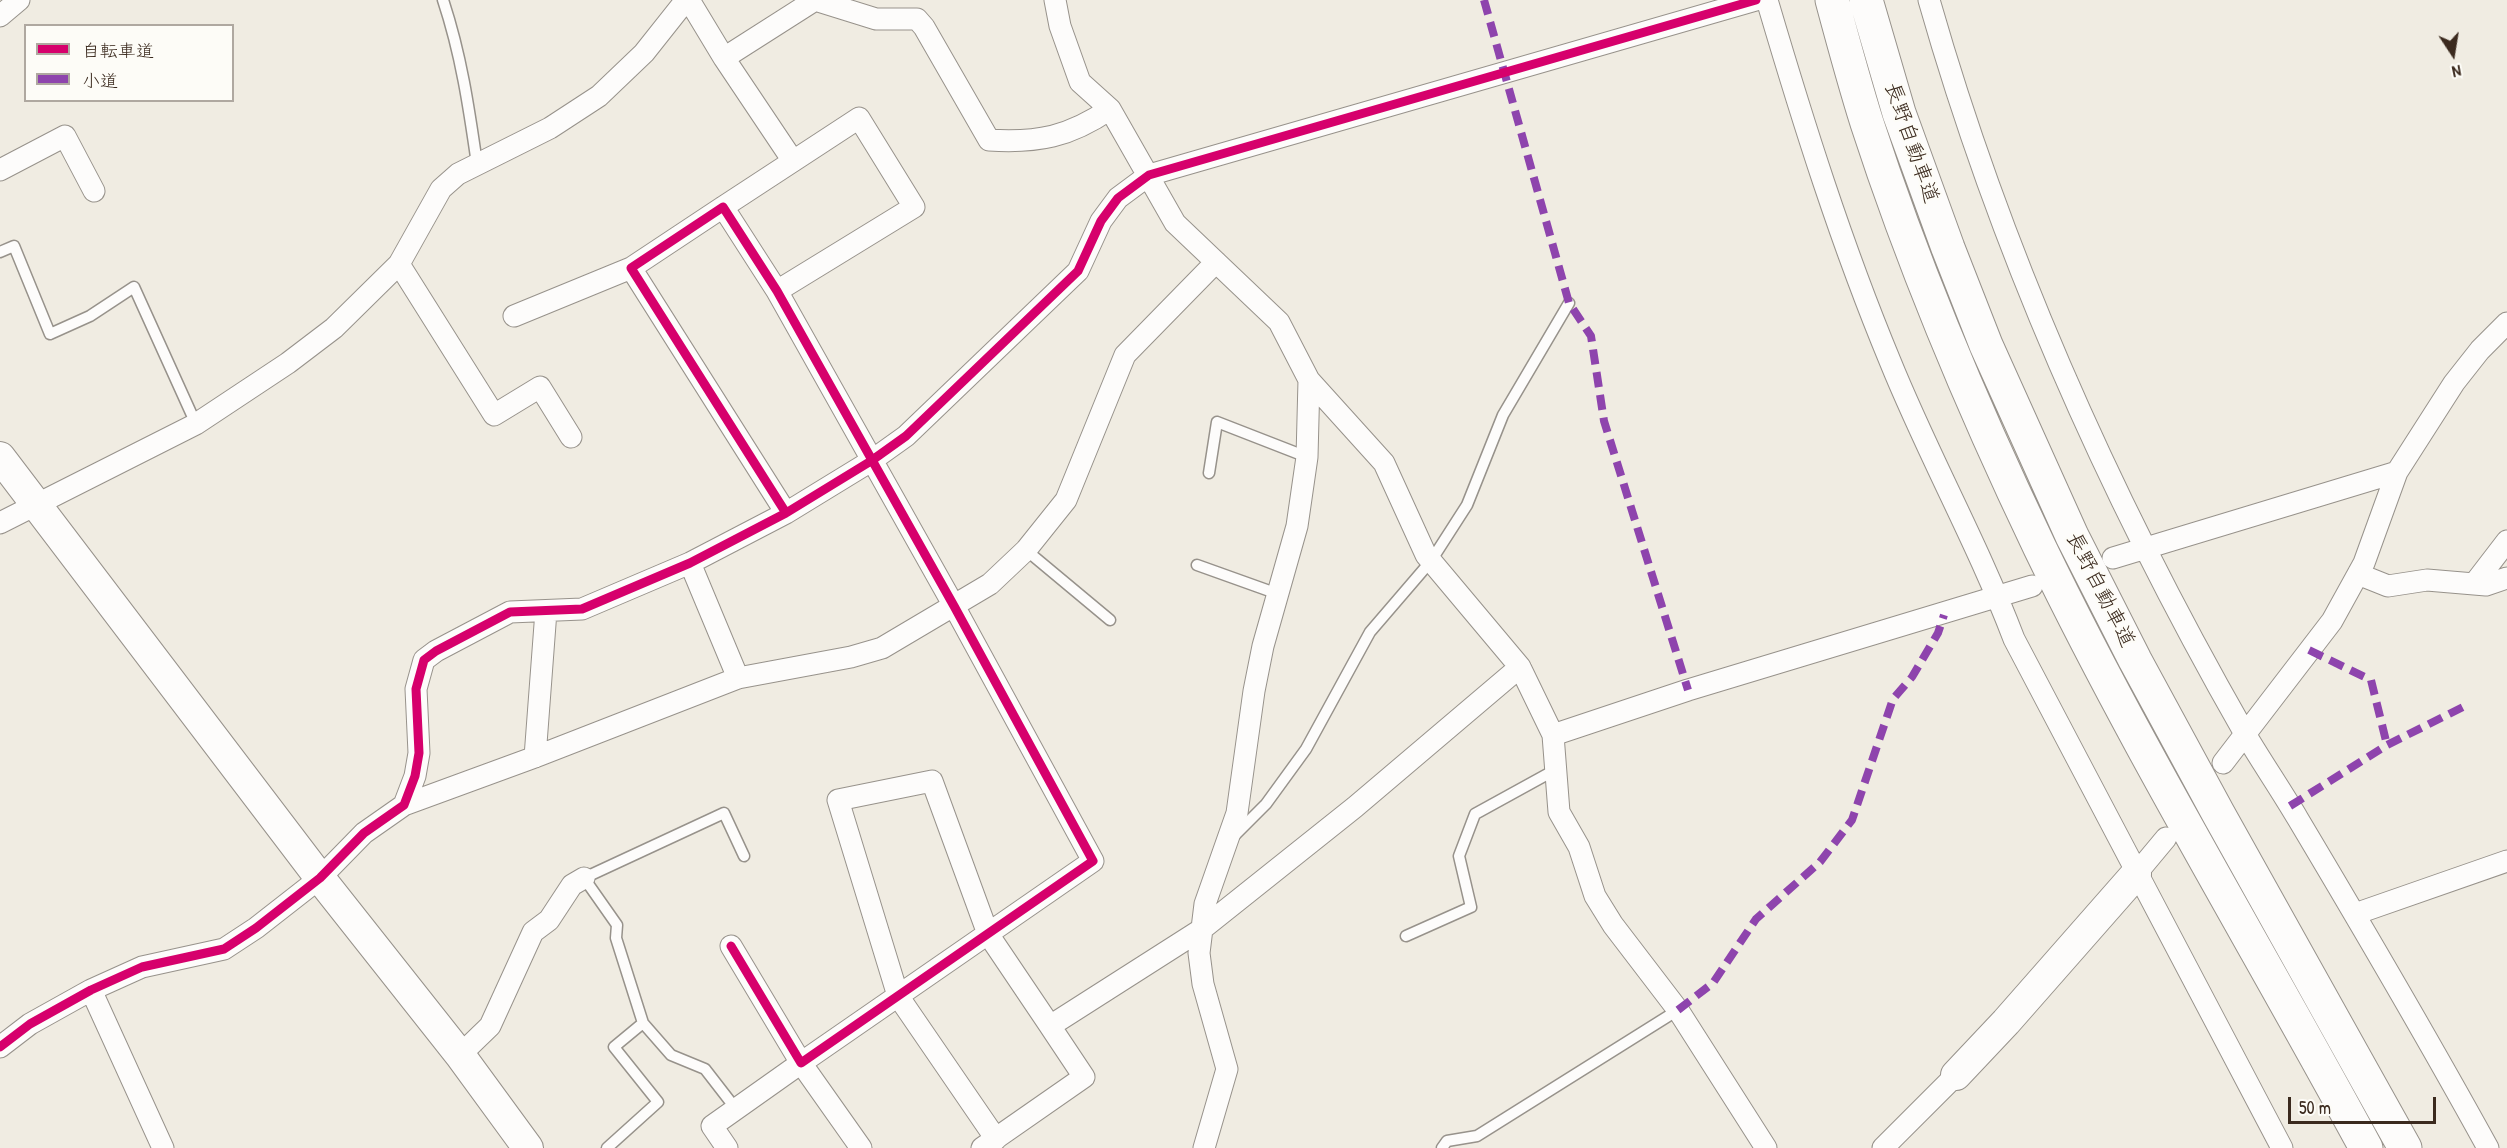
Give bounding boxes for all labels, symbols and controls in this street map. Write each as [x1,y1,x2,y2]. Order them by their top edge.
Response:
legend [24,24,234,102]
north arrow [2423,24,2483,84]
text: 自転車道 [82,38,154,63]
text: N [2450,60,2463,83]
text: 小道 [82,68,118,93]
street label: 長野自動車道 [1879,79,1943,207]
street label: 長野自動車道 [2060,528,2140,652]
scale bar [2291,1085,2440,1123]
text: 50 m [2299,1095,2331,1120]

